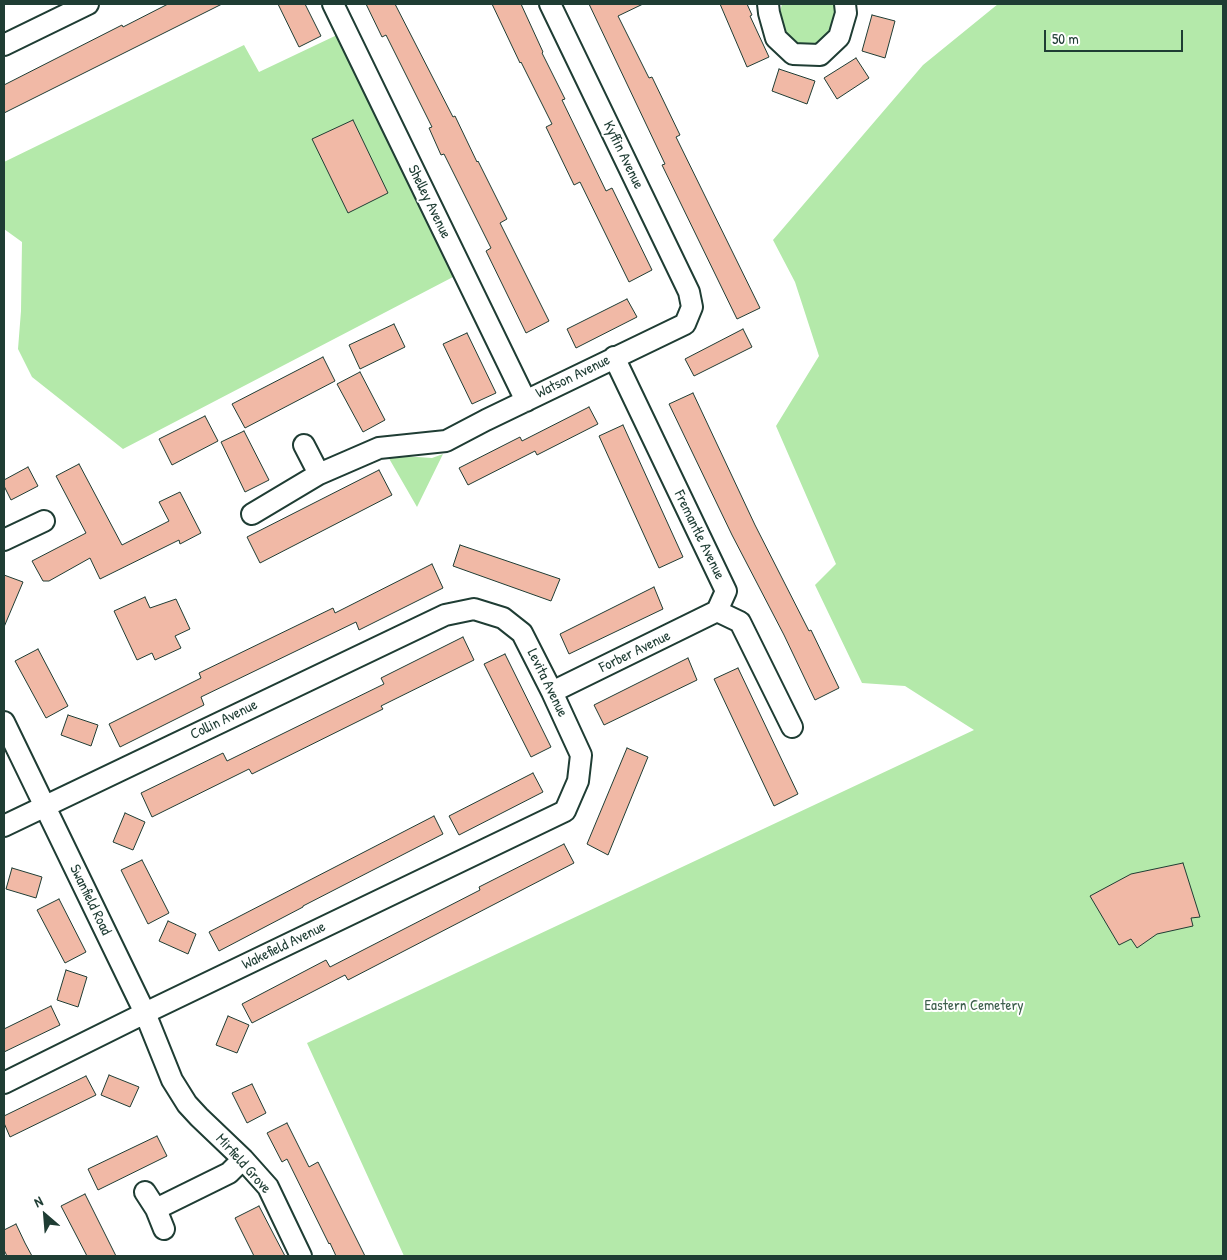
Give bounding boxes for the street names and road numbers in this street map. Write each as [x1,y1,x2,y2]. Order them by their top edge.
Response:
street label: Kyffin Avenue [599,118,647,192]
street label: Shelley Avenue [404,162,454,242]
street label: Watson Avenue [533,351,613,403]
street label: Fremantle Avenue [670,488,728,582]
street label: Forber Avenue [597,627,673,677]
street label: Levita Avenue [523,646,571,720]
street label: Collin Avenue [188,696,260,744]
street label: Swanfield Road [65,862,115,938]
street label: Wakefield Avenue [239,918,329,974]
street label: Mirfield Grove [211,1130,275,1198]

